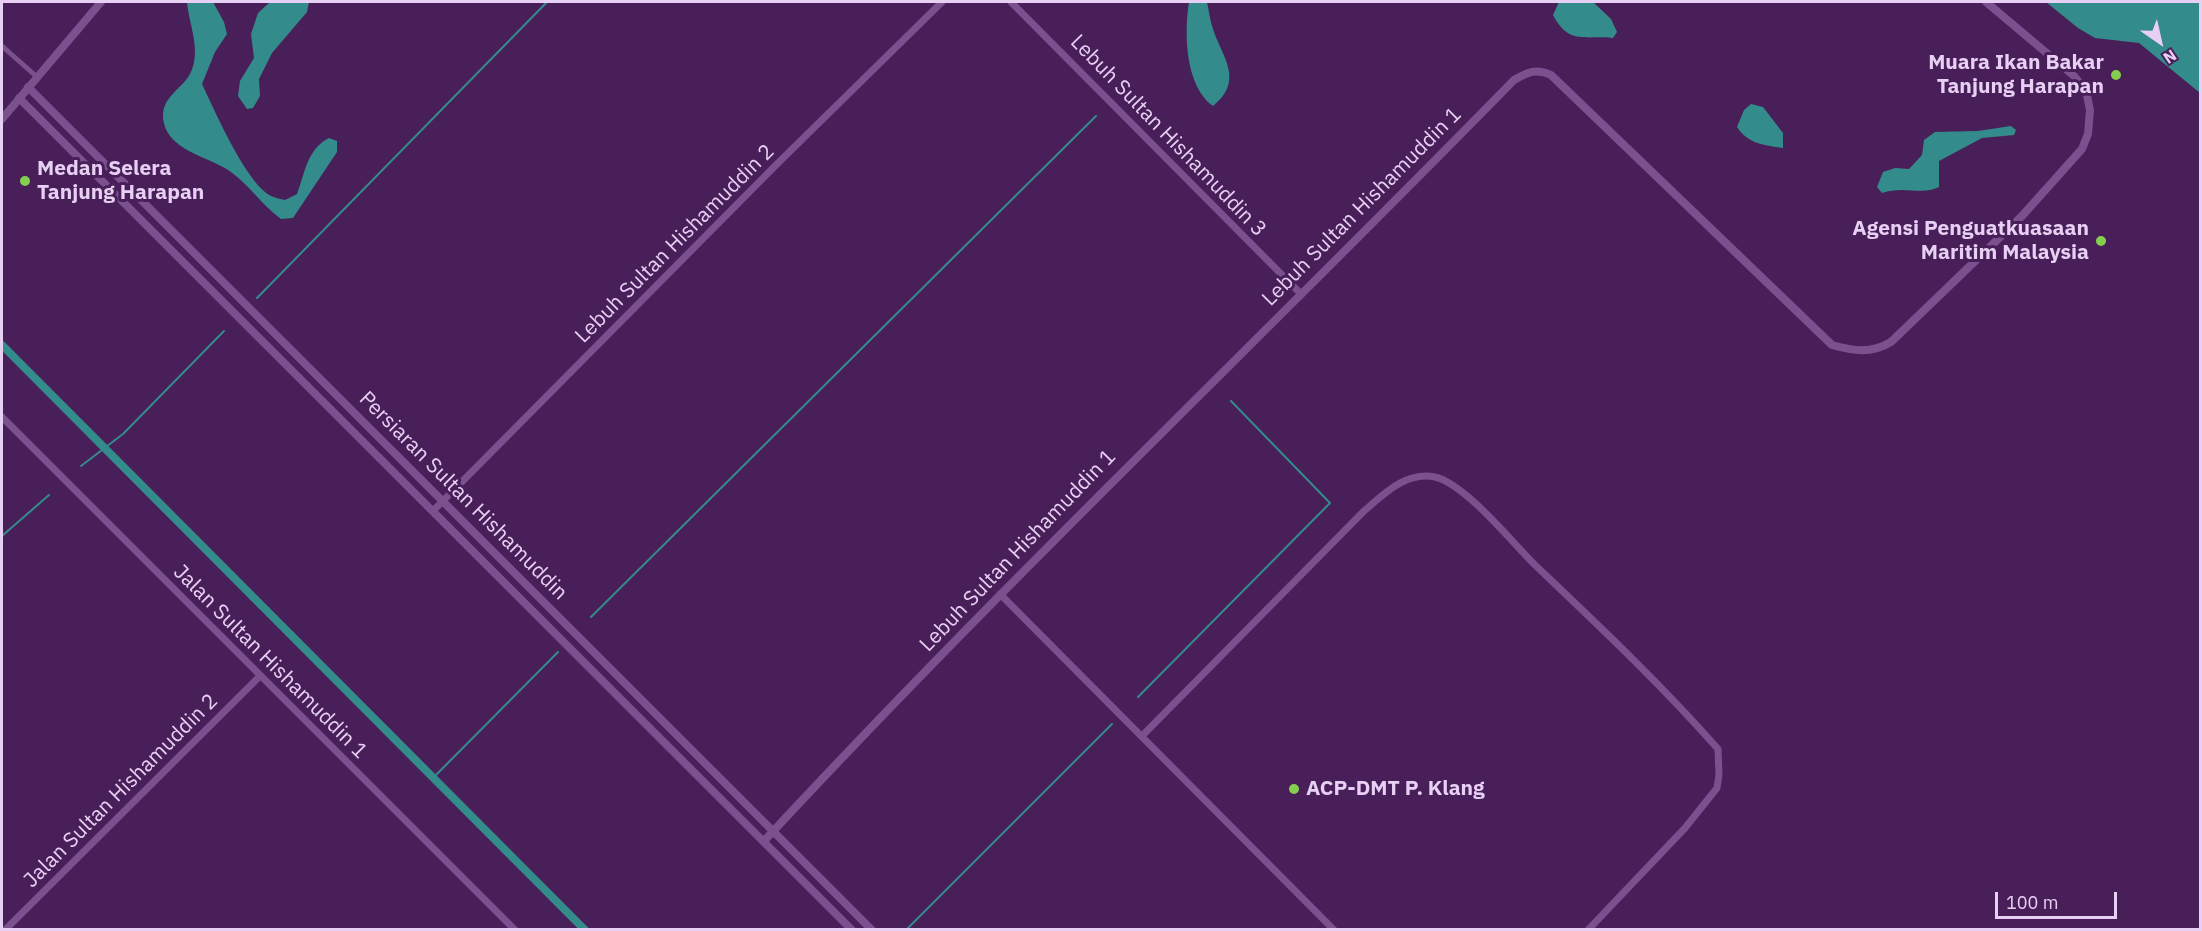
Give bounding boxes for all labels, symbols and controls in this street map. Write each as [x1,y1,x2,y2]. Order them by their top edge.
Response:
north arrow [2130,12,2190,72]
street label: Lebuh Sultan Hishamuddin 3 [1065,30,1271,242]
text: N [2160,45,2180,68]
place label: Muara Ikan Bakar Tanjung Harapan [1928,50,2104,100]
marker: Muara Ikan Bakar Tanjung Harapan [2109,68,2123,82]
street label: Lebuh Sultan Hishamuddin 1 [1257,102,1467,312]
street label: Lebuh Sultan Hishamuddin 2 [570,139,780,349]
place label: Medan Selera Tanjung Harapan [37,156,204,206]
marker: Medan Selera Tanjung Harapan [18,174,32,188]
place label: Agensi Penguatkuasaan Maritim Malaysia [1852,216,2089,266]
marker: Agensi Penguatkuasaan Maritim Malaysia [2094,234,2108,248]
street label: Persiaran Sultan Hishamuddin [354,387,572,605]
street label: Lebuh Sultan Hishamuddin 1 [915,445,1121,657]
street label: Jalan Sultan Hishamuddin 1 [168,560,372,764]
street label: Jalan Sultan Hishamuddin 2 [19,689,223,893]
place label: ACP-DMT P. Klang [1306,776,1485,802]
marker: ACP-DMT P. Klang [1287,782,1301,796]
scale bar [1998,880,2120,918]
text: 100 m [2006,891,2058,914]

